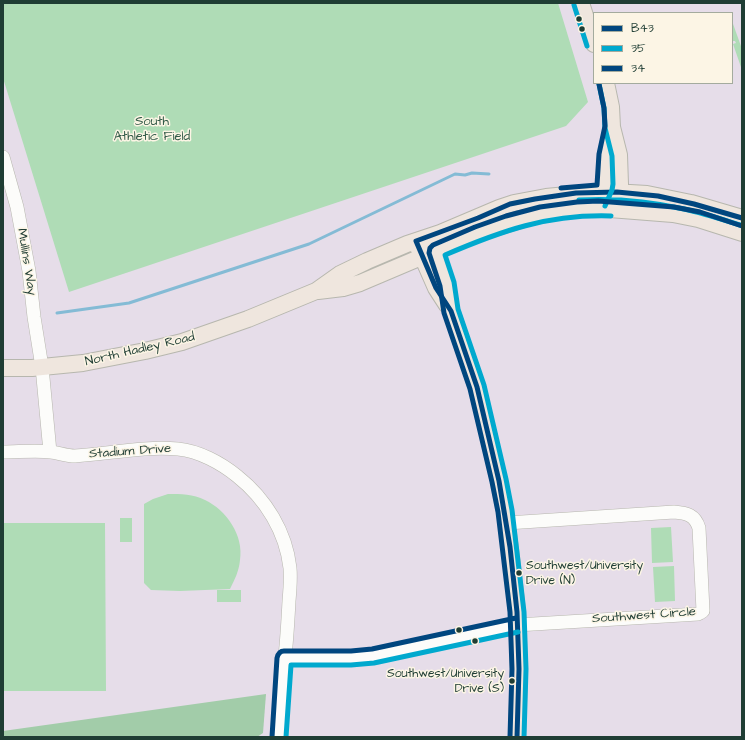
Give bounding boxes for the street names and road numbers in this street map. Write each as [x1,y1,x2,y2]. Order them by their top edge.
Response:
street label: Mullins Way [13,227,39,297]
street label: North Hadley Road [84,330,196,370]
street label: Stadium Drive [88,441,172,463]
street label: Southwest Circle [592,605,696,627]

